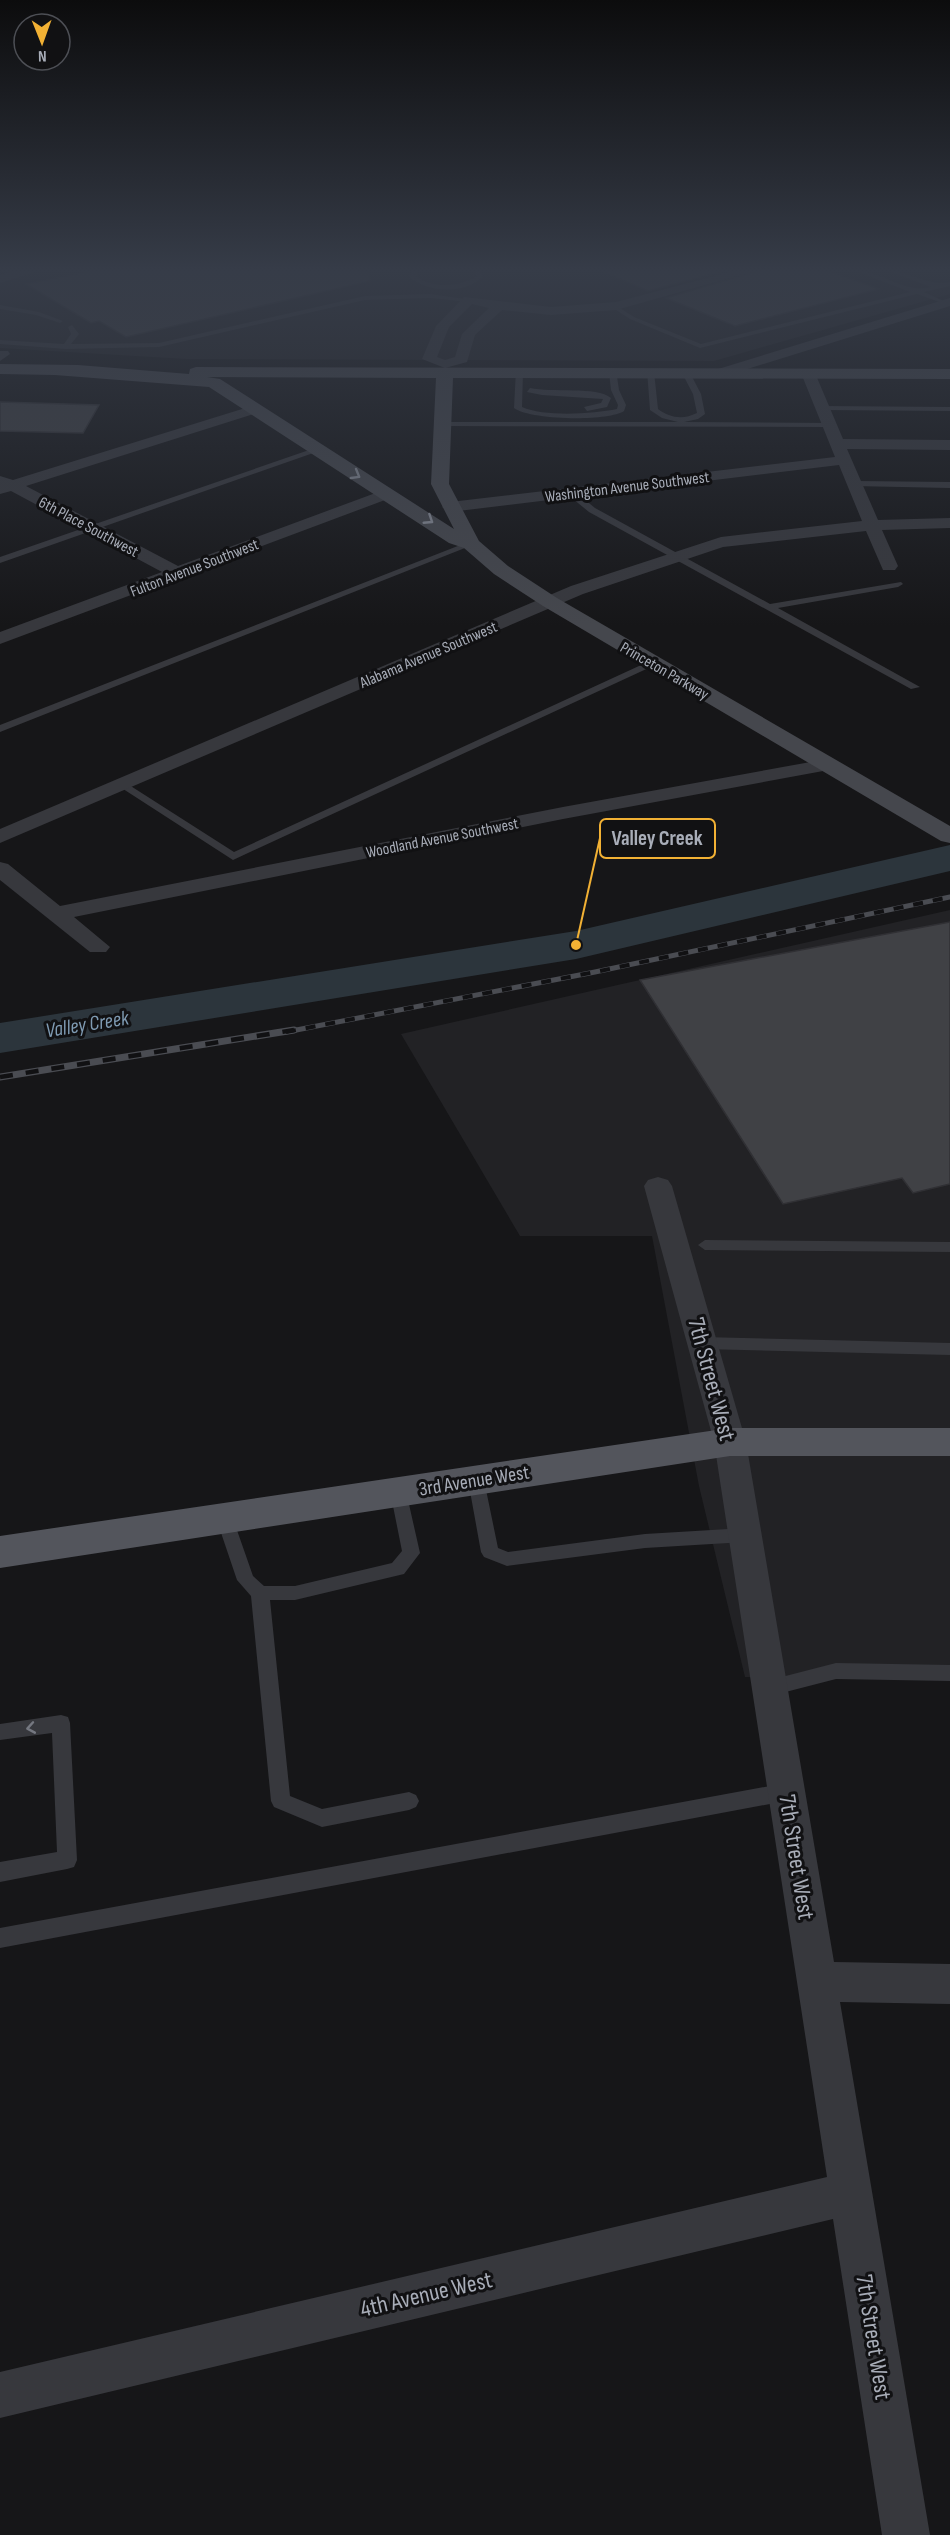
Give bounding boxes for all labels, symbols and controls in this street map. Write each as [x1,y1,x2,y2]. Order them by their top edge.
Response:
north arrow [12,12,72,72]
text: N [38,46,47,65]
one-way arrow [350,468,360,479]
street label: Washington Avenue Southwest [544,468,710,507]
street label: 6th Place Southwest [35,493,142,562]
one-way arrow [422,513,433,524]
street label: Fulton Avenue Southwest [128,535,262,602]
street label: Alabama Avenue Southwest [356,618,500,693]
street label: Princeton Parkway [617,638,712,704]
street label: Woodland Avenue Southwest [364,814,520,863]
callout: Valley Creek [600,819,715,858]
text: Valley Creek [611,826,703,851]
water label: Valley Creek [44,1005,132,1043]
street label: 7th Street West [681,1314,742,1444]
street label: 3rd Avenue West [417,1460,531,1502]
one-way arrow [26,1721,35,1733]
street label: 7th Street West [772,1792,821,1922]
street label: 4th Avenue West [357,2265,495,2324]
street label: 7th Street West [849,2272,898,2402]

